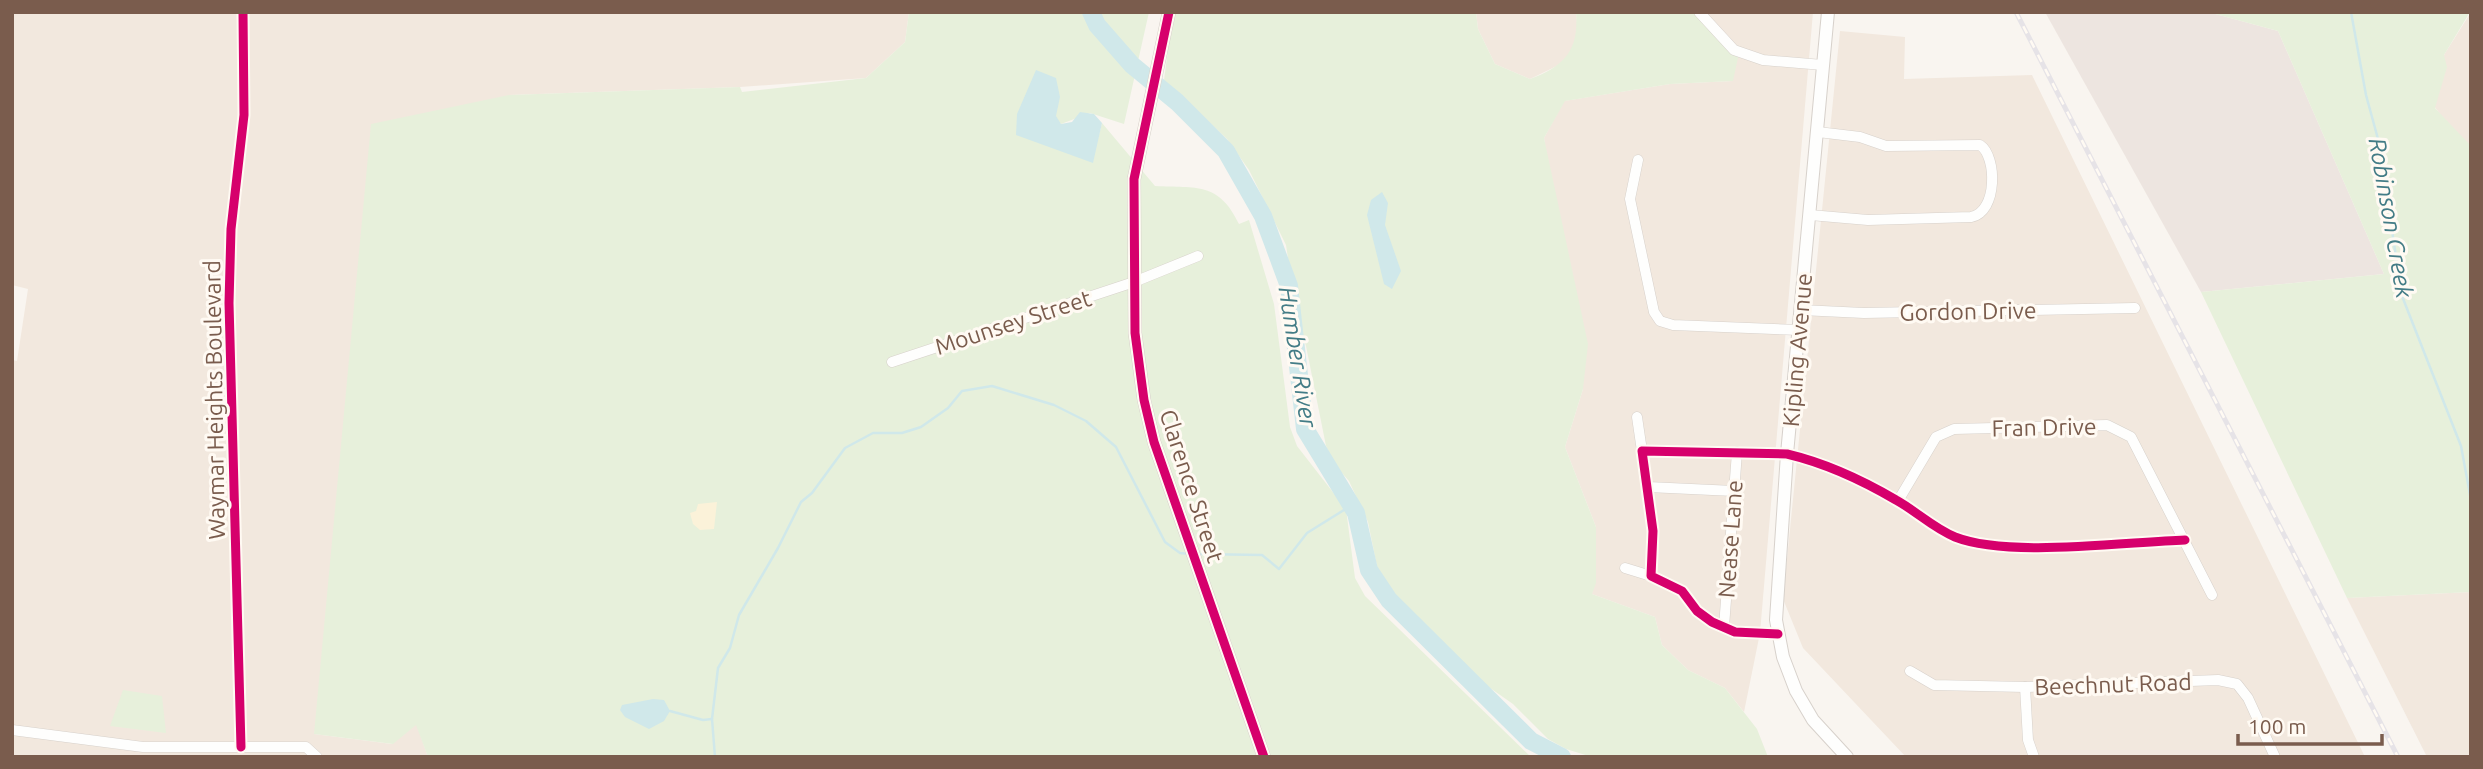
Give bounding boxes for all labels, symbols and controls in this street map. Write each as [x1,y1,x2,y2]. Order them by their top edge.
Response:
water label: Robinson Creek [2364,136,2419,301]
street label: Waymar Heights Boulevard [199,260,229,540]
street label: Kipling Avenue [1778,272,1816,428]
street label: Mounsey Street [932,285,1094,359]
water label: Humber River [1274,285,1323,430]
street label: Gordon Drive [1899,297,2037,325]
street label: Clarence Street [1155,406,1229,566]
street label: Fran Drive [1991,414,2097,440]
street label: Nease Lane [1713,479,1747,599]
street label: Beechnut Road [2034,669,2192,699]
scale bar [2238,702,2382,746]
text: 100 m [2248,714,2306,738]

